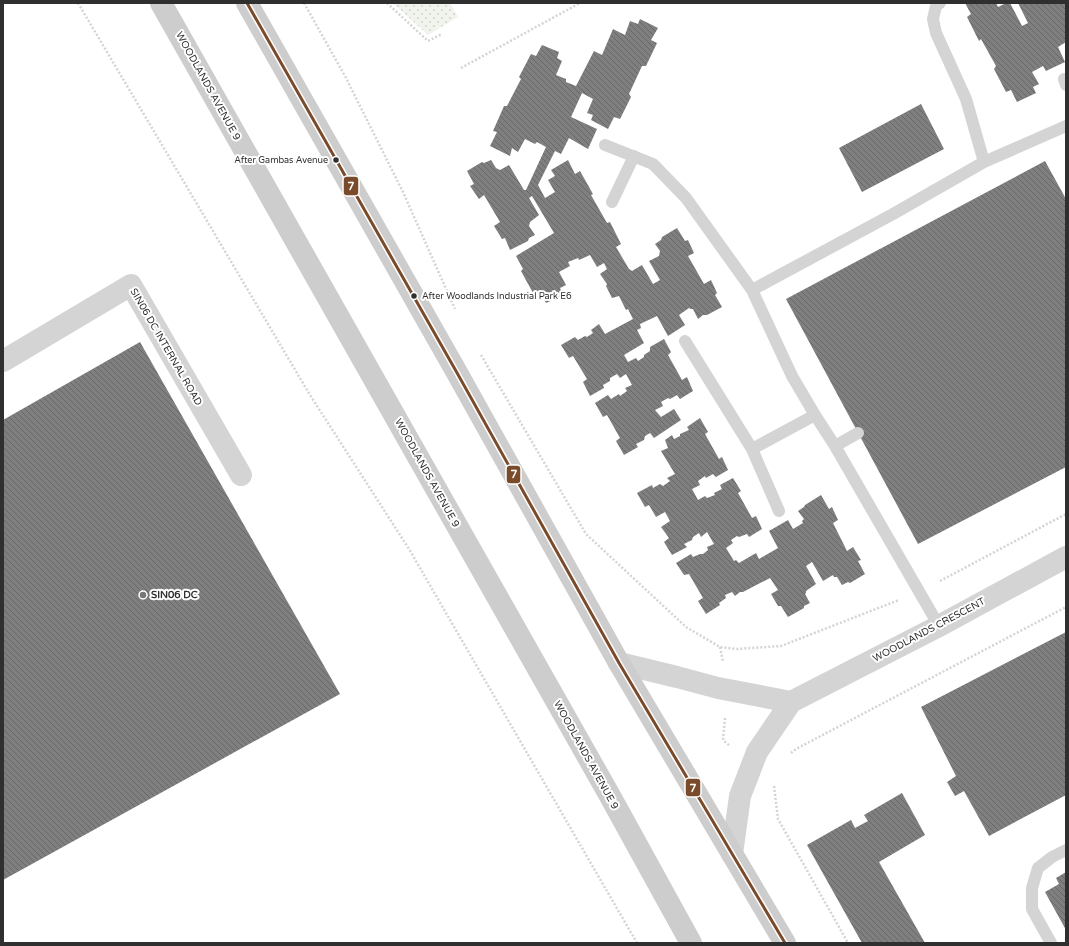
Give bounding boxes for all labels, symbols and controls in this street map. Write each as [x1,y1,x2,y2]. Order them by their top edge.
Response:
street label: WOODLANDS AVENUE 9 [173,30,243,142]
place label: After Gambas Avenue [234,155,328,166]
marker: After Gambas Avenue [331,155,341,165]
line badge: 7 [343,176,359,196]
text: 7 [348,180,355,193]
street label: SIN06 DC INTERNAL ROAD [127,286,205,408]
marker: After Woodlands Industrial Park E6 [409,291,419,301]
place label: After Woodlands Industrial Park E6 [422,291,572,302]
street label: WOODLANDS AVENUE 9 [392,417,462,529]
line badge: 7 [506,465,521,484]
text: 7 [511,468,518,481]
place label: SIN06 DC [151,589,198,601]
marker: SIN06 DC [138,590,148,600]
street label: WOODLANDS CRESCENT [871,595,987,665]
street label: WOODLANDS AVENUE 9 [551,699,621,811]
line badge: 7 [685,778,701,797]
text: 7 [690,782,697,795]

